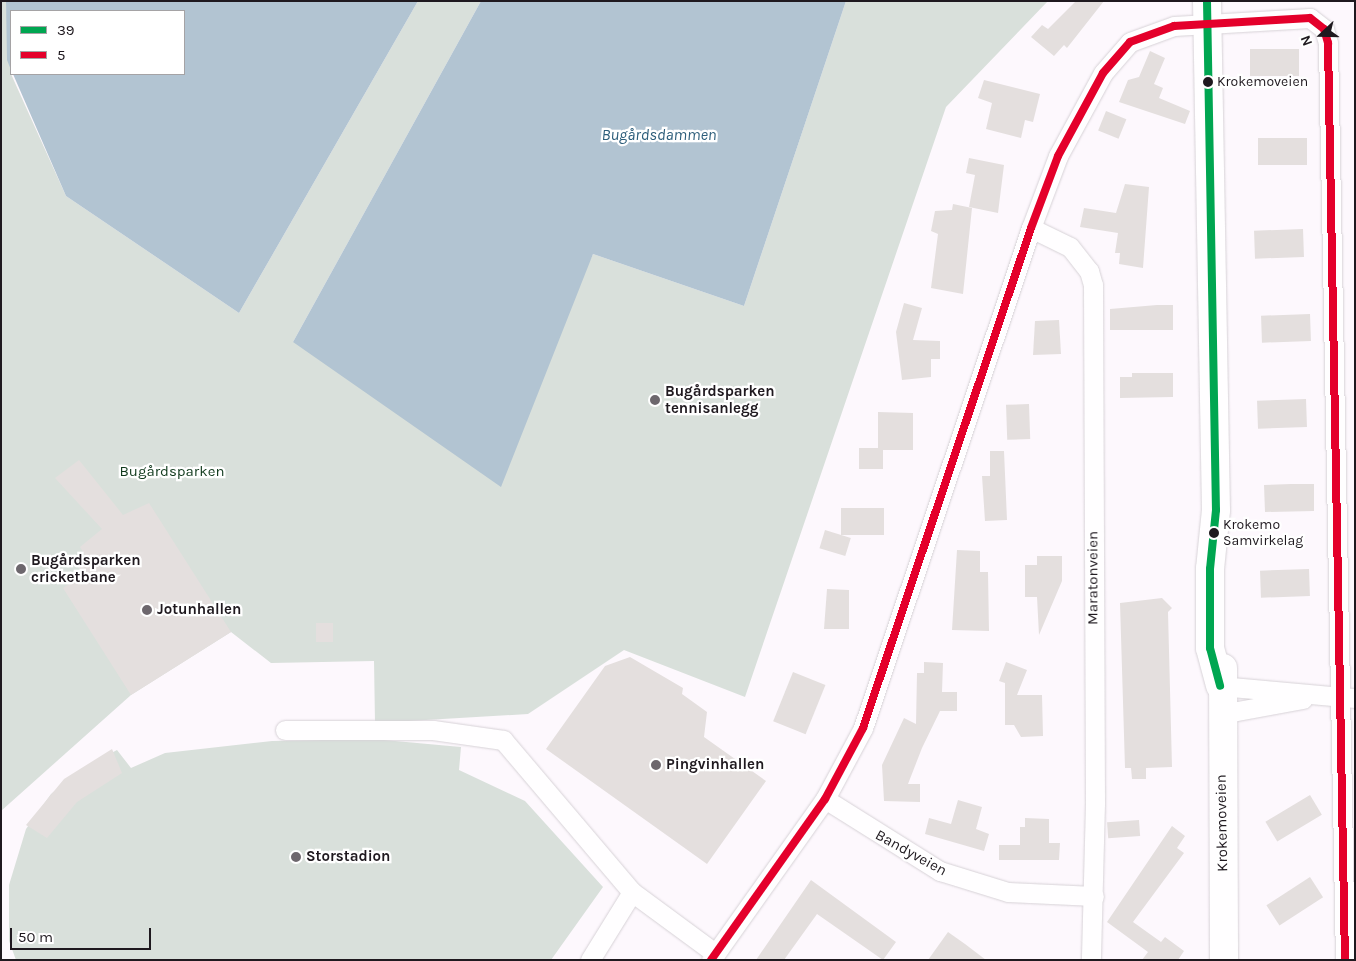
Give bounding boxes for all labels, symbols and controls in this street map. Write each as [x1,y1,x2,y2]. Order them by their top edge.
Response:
legend [10,10,185,75]
north arrow [1296,10,1346,60]
text: 39 [57,21,75,39]
text: N [1297,33,1316,48]
text: 5 [57,46,65,64]
place label: Krokemoveien [1217,74,1308,90]
marker: Krokemoveien [1203,77,1213,87]
water label: Bugårdsdammen [601,125,717,145]
place label: Bugårdsparken tennisanlegg [665,382,775,417]
marker: Bugårdsparken tennisanlegg [649,394,661,406]
park label: Bugårdsparken [120,463,224,481]
place label: Krokemo Samvirkelag [1223,517,1303,550]
marker: Krokemo Samvirkelag [1209,528,1219,538]
street label: Maratonveien [1084,531,1102,625]
place label: Bugårdsparken cricketbane [31,551,141,586]
marker: Bugårdsparken cricketbane [15,563,27,575]
place label: Jotunhallen [157,601,241,619]
marker: Jotunhallen [141,604,153,616]
place label: Pingvinhallen [666,756,764,774]
marker: Pingvinhallen [650,759,662,771]
street label: Krokemoveien [1212,774,1232,872]
street label: Bandyveien [872,826,950,880]
place label: Storstadion [306,848,390,866]
marker: Storstadion [290,851,302,863]
scale bar [12,918,154,950]
text: 50 m [18,928,53,946]

